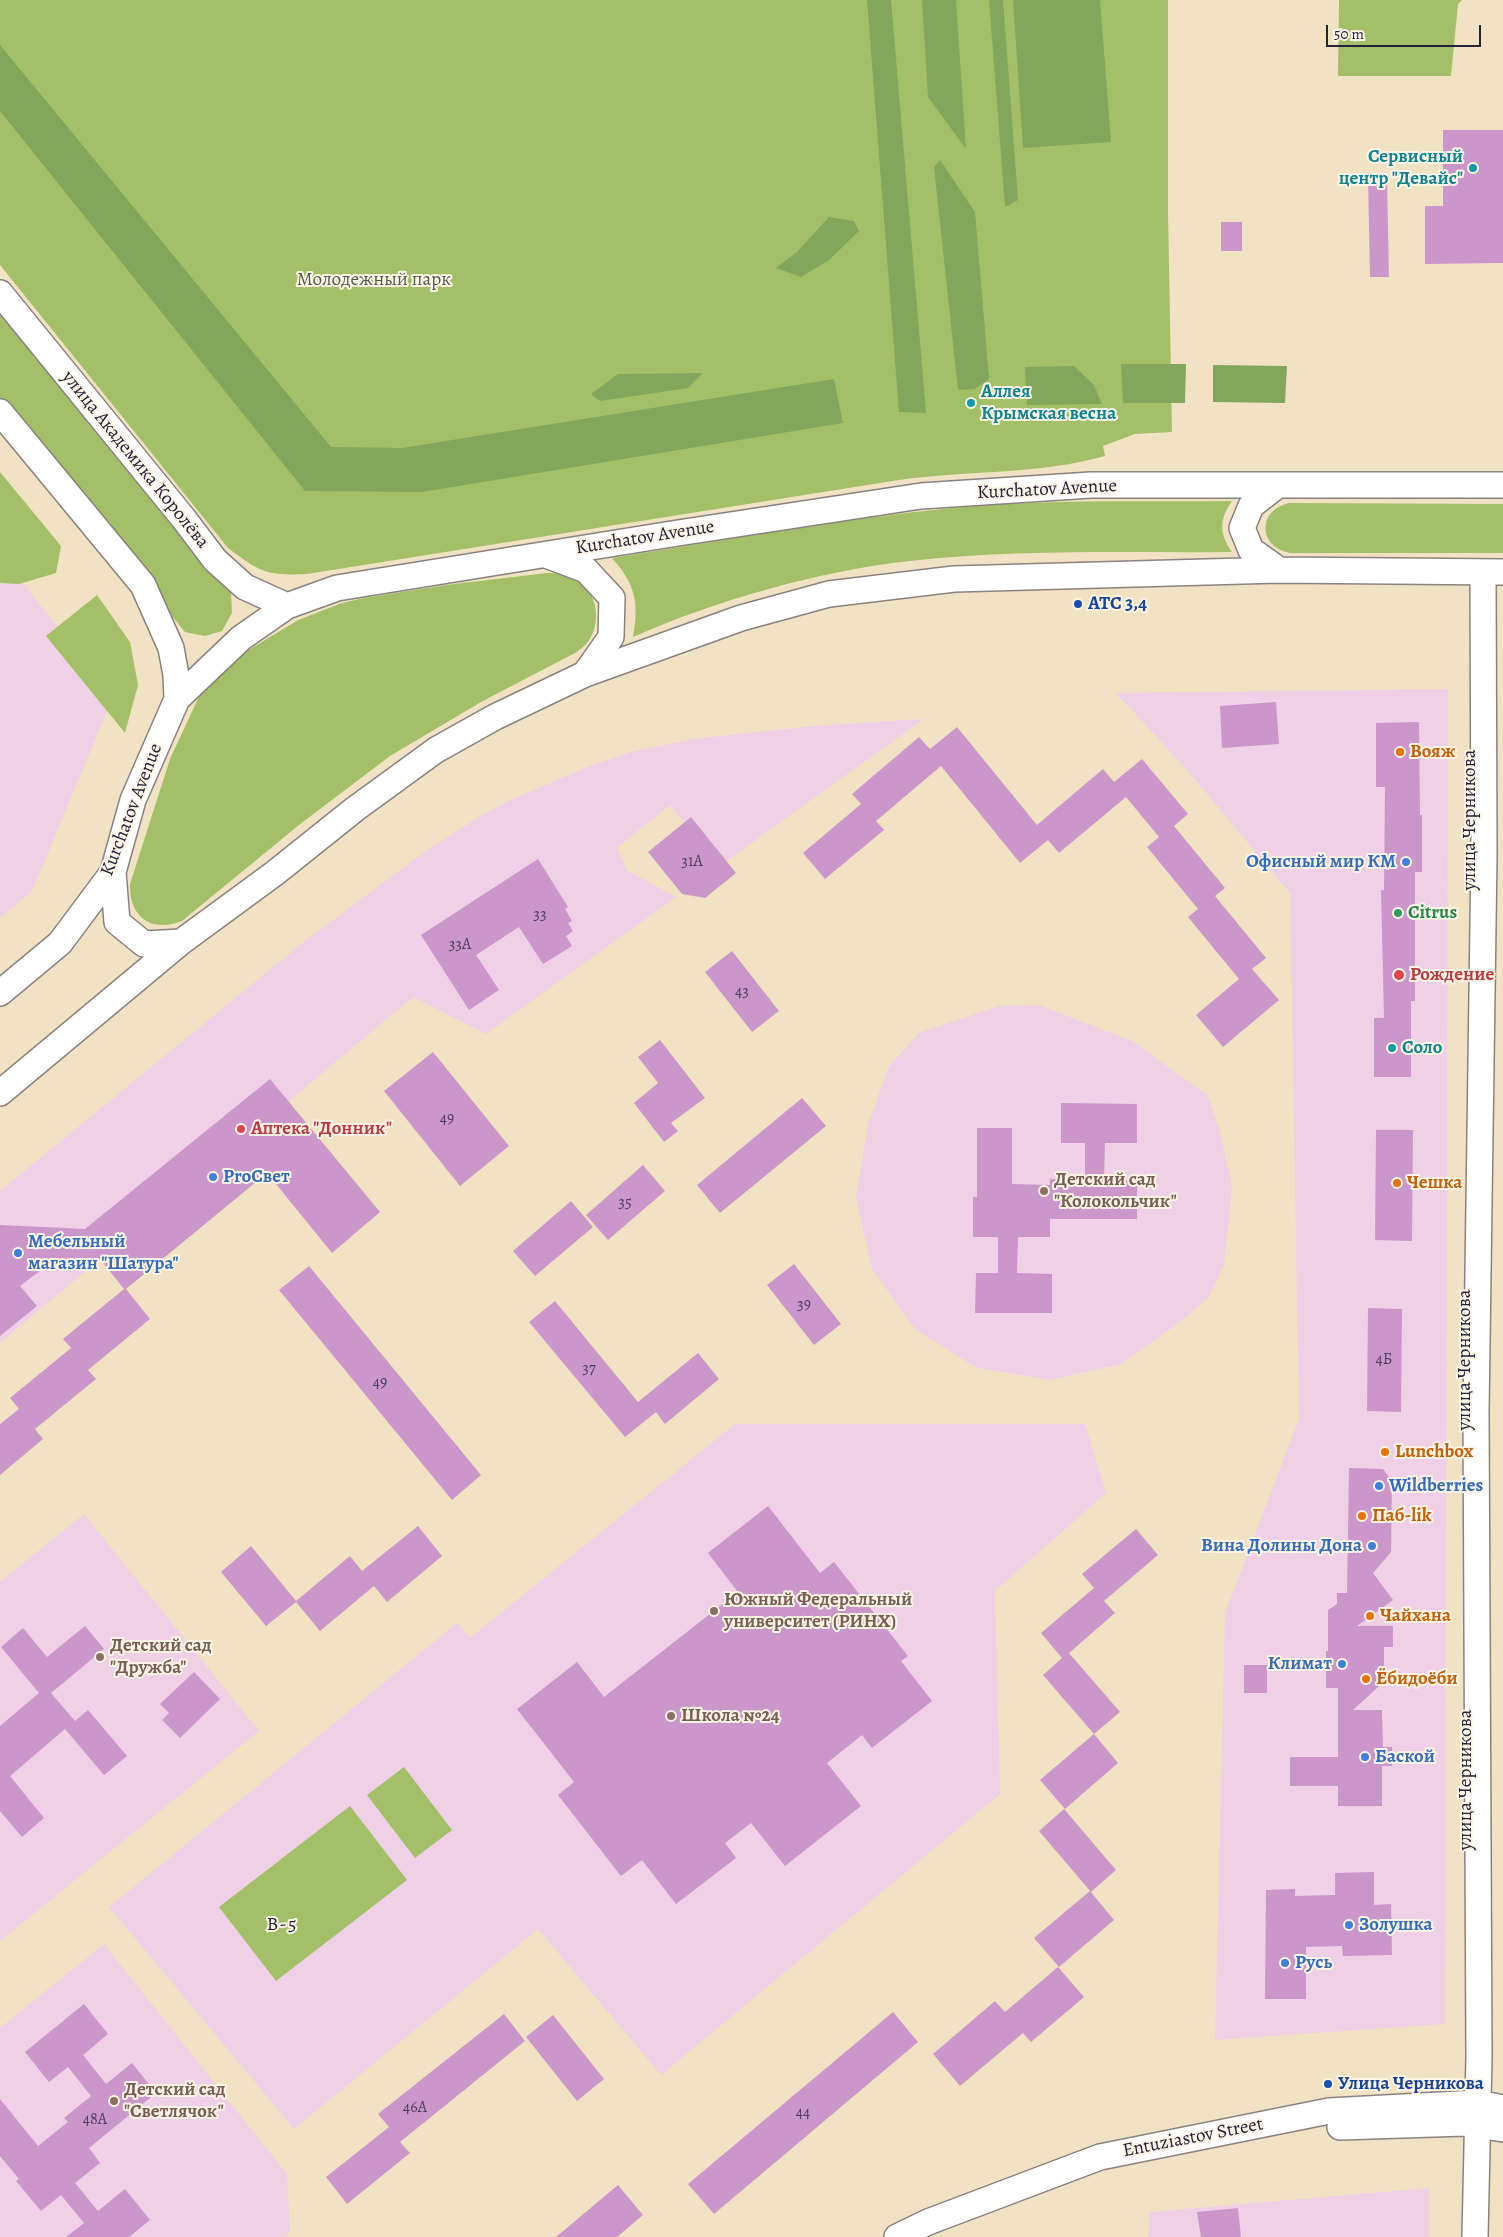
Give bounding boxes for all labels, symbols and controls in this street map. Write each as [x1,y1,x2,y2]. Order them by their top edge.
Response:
scale bar [1328,15,1483,47]
text: 50 m [1334,24,1364,44]
place label: Сервисный центр "Девайс" [1339,146,1463,190]
marker: Сервисный центр "Девайс" [1467,162,1479,174]
park label: Молодежный парк [297,269,451,291]
street label: улица Академика Королёва [56,367,214,553]
place label: Аллея Крымская весна [981,381,1116,425]
marker: Аллея Крымская весна [965,397,977,409]
street label: Kurchatov Avenue [976,475,1118,505]
street label: Kurchatov Avenue [574,516,716,560]
place label: АТС 3,4 [1088,593,1147,615]
marker: АТС 3,4 [1072,598,1084,610]
street label: Kurchatov Avenue [96,740,168,880]
place label: Вояж [1410,741,1455,763]
marker: Вояж [1394,746,1406,758]
street label: улица Черникова [1459,750,1481,890]
place label: Офисный мир КМ [1246,851,1396,873]
house number: 31А [681,852,703,872]
marker: Офисный мир КМ [1400,856,1412,868]
place label: Citrus [1408,902,1457,924]
house number: 33 [533,905,547,925]
marker: Citrus [1392,907,1404,919]
house number: 33А [449,935,471,955]
place label: Рождение [1410,964,1494,986]
marker: Рождение [1392,968,1406,982]
house number: 43 [735,982,749,1002]
place label: Соло [1402,1037,1442,1059]
marker: Соло [1386,1042,1398,1054]
house number: 49 [440,1109,454,1129]
place label: Аптека "Донник" [251,1118,392,1140]
marker: Аптека "Донник" [235,1123,247,1135]
place label: ProСвет [223,1166,290,1188]
place label: Детский сад "Колокольчик" [1054,1169,1177,1213]
marker: ProСвет [207,1171,219,1183]
place label: Чешка [1407,1172,1462,1194]
marker: Чешка [1391,1177,1403,1189]
marker: Детский сад "Колокольчик" [1038,1185,1050,1197]
house number: 35 [618,1193,632,1213]
place label: Мебельный магазин "Шатура" [28,1231,178,1275]
marker: Мебельный магазин "Шатура" [12,1247,24,1259]
street label: улица Черникова [1454,1290,1476,1430]
house number: 39 [797,1295,811,1315]
house number: 4Б [1376,1350,1392,1370]
house number: 37 [582,1359,596,1379]
house number: 49 [373,1373,387,1393]
place label: Lunchbox [1395,1441,1473,1463]
marker: Lunchbox [1379,1446,1391,1458]
place label: Wildberries [1389,1475,1483,1497]
marker: Wildberries [1373,1480,1385,1492]
place label: Паб-lik [1372,1505,1431,1527]
marker: Паб-lik [1356,1510,1368,1522]
place label: Вина Долины Дона [1201,1535,1362,1557]
marker: Вина Долины Дона [1366,1540,1378,1552]
place label: Южный Федеральный университет (РИНХ) [724,1589,912,1633]
marker: Южный Федеральный университет (РИНХ) [708,1605,720,1617]
place label: Чайхана [1380,1605,1451,1627]
marker: Чайхана [1364,1610,1376,1622]
place label: Детский сад "Дружба" [110,1635,212,1679]
marker: Детский сад "Дружба" [94,1651,106,1663]
place label: Климат [1268,1653,1332,1675]
marker: Климат [1336,1658,1348,1670]
place label: Ёбидоёби [1376,1668,1458,1690]
marker: Ёбидоёби [1360,1673,1372,1685]
place label: Школа №24 [681,1705,780,1727]
marker: Школа №24 [665,1710,677,1722]
street label: улица Черникова [1455,1710,1477,1850]
place label: Баской [1375,1746,1435,1768]
marker: Баской [1359,1751,1371,1763]
district label: В-5 [266,1913,298,1937]
place label: Золушка [1359,1914,1433,1936]
marker: Золушка [1343,1919,1355,1931]
place label: Русь [1295,1952,1332,1974]
marker: Русь [1279,1957,1291,1969]
place label: Улица Черникова [1338,2073,1484,2095]
marker: Улица Черникова [1322,2078,1334,2090]
place label: Детский сад "Светлячок" [124,2079,226,2123]
marker: Детский сад "Светлячок" [108,2095,120,2107]
house number: 46А [403,2098,427,2118]
house number: 44 [796,2103,810,2123]
house number: 48А [83,2110,107,2130]
street label: Entuziastov Street [1121,2113,1265,2163]

